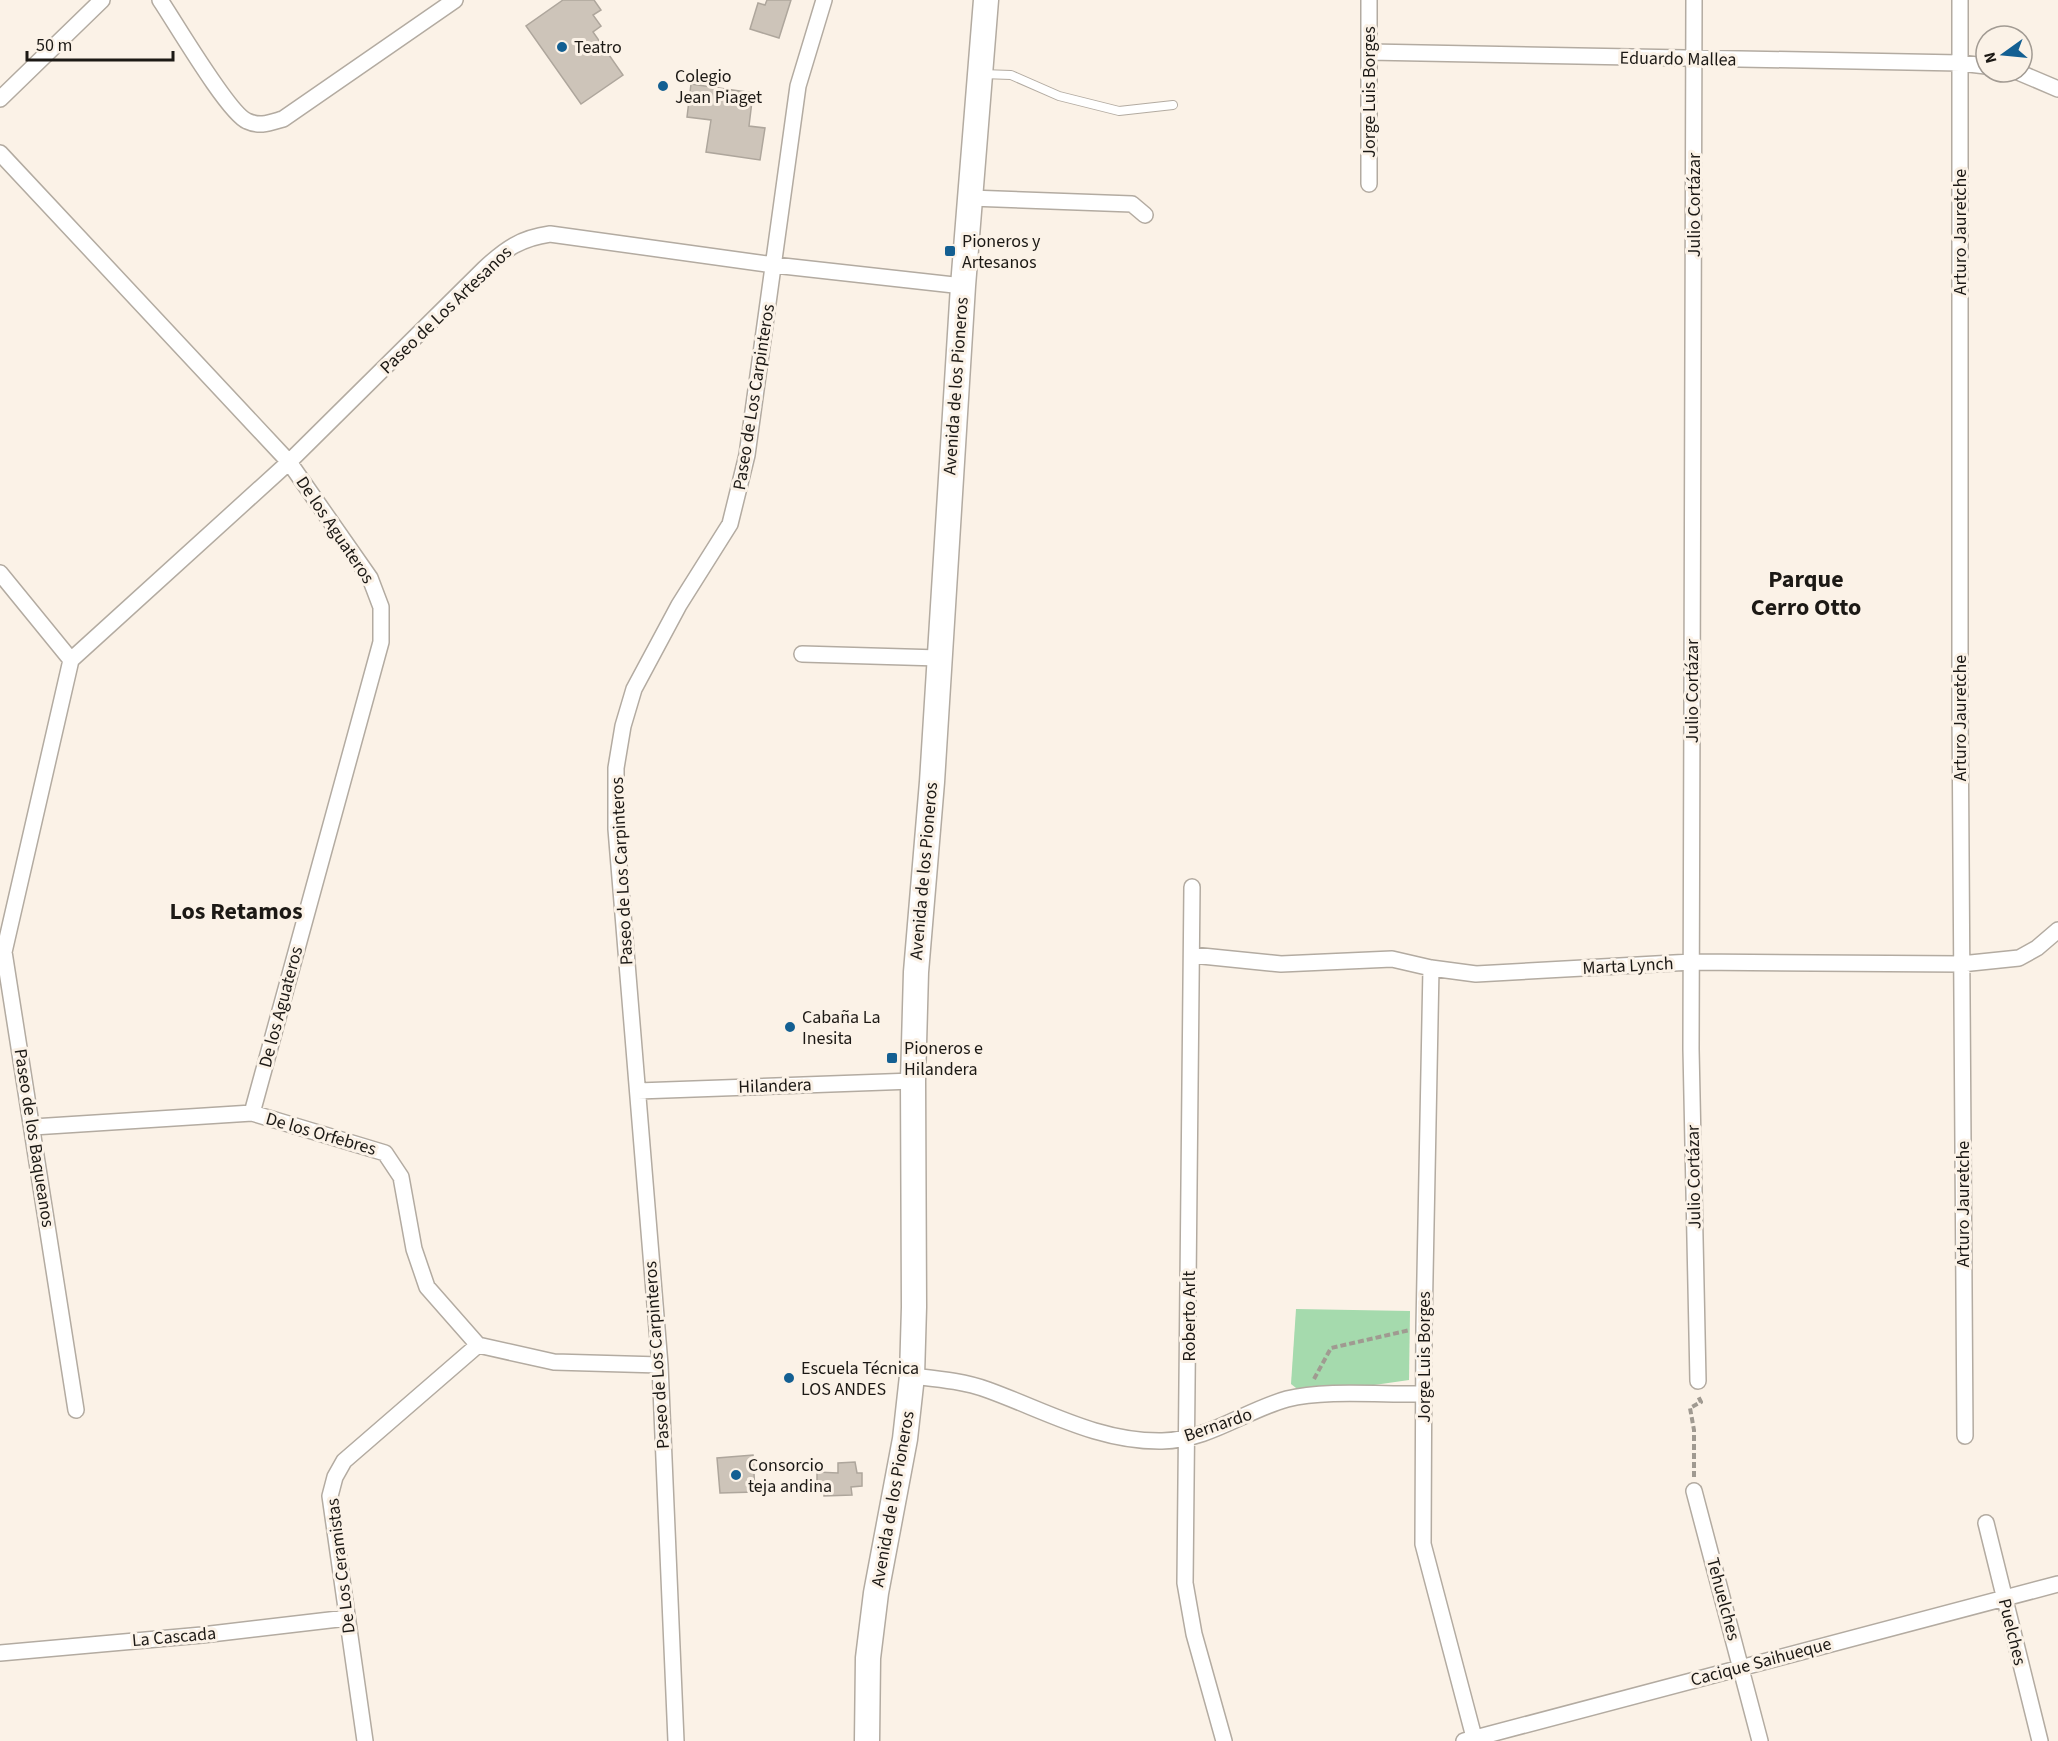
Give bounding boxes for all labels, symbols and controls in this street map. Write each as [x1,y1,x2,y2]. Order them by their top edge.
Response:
scale bar [27,24,172,62]
north arrow [1974,24,2034,84]
street label: Jorge Luis Borges [1357,26,1382,158]
text: 50 m [36,33,72,58]
place label: Teatro [574,35,622,60]
marker: Teatro [555,40,569,54]
street label: Eduardo Mallea [1619,45,1737,73]
text: N [1978,50,2002,66]
place label: Colegio Jean Piaget [675,64,762,110]
marker: Colegio Jean Piaget [656,79,670,93]
street label: Julio Cortázar [1682,152,1707,257]
street label: Arturo Jauretche [1948,169,1973,295]
place label: Pioneros y Artesanos [962,229,1041,275]
street label: Paseo de Los Artesanos [374,240,518,380]
marker: Pioneros y Artesanos [943,244,957,258]
street label: Avenida de los Pioneros [937,296,975,476]
street label: Paseo de Los Carpinteros [727,302,781,492]
street label: De los Aguateros [290,471,380,589]
district label: Parque Cerro Otto [1751,562,1861,625]
street label: Julio Cortázar [1680,638,1705,743]
street label: Arturo Jauretche [1948,655,1973,781]
street label: Paseo de Los Carpinteros [605,776,639,966]
street label: Avenida de los Pioneros [904,781,944,961]
district label: Los Retamos [169,894,303,929]
street label: De los Aguateros [253,944,309,1070]
street label: Marta Lynch [1582,951,1674,981]
place label: Cabaña La Inesita [802,1005,880,1051]
marker: Cabaña La Inesita [783,1020,797,1034]
place label: Pioneros e Hilandera [904,1036,983,1082]
street label: Paseo de los Baqueanos [8,1047,60,1229]
marker: Pioneros e Hilandera [885,1051,899,1065]
street label: Hilandera [738,1072,812,1100]
street label: De los Orfebres [263,1106,379,1162]
street label: Julio Cortázar [1681,1124,1707,1229]
street label: Arturo Jauretche [1951,1141,1976,1267]
street label: Paseo de Los Carpinteros [638,1260,676,1450]
street label: Roberto Arlt [1177,1271,1202,1361]
street label: Jorge Luis Borges [1412,1291,1437,1423]
place label: Escuela Técnica LOS ANDES [801,1356,919,1402]
marker: Escuela Técnica LOS ANDES [782,1371,796,1385]
street label: Bernardo [1181,1402,1255,1448]
street label: Avenida de los Pioneros [865,1409,921,1589]
place label: Consorcio teja andina [748,1453,832,1499]
marker: Consorcio teja andina [729,1468,743,1482]
street label: De Los Ceramistas [320,1497,362,1635]
street label: Tehuelches [1700,1555,1746,1643]
street label: Puelches [1992,1596,2032,1668]
street label: La Cascada [131,1621,217,1653]
street label: Cacique Saihueque [1688,1631,1834,1693]

